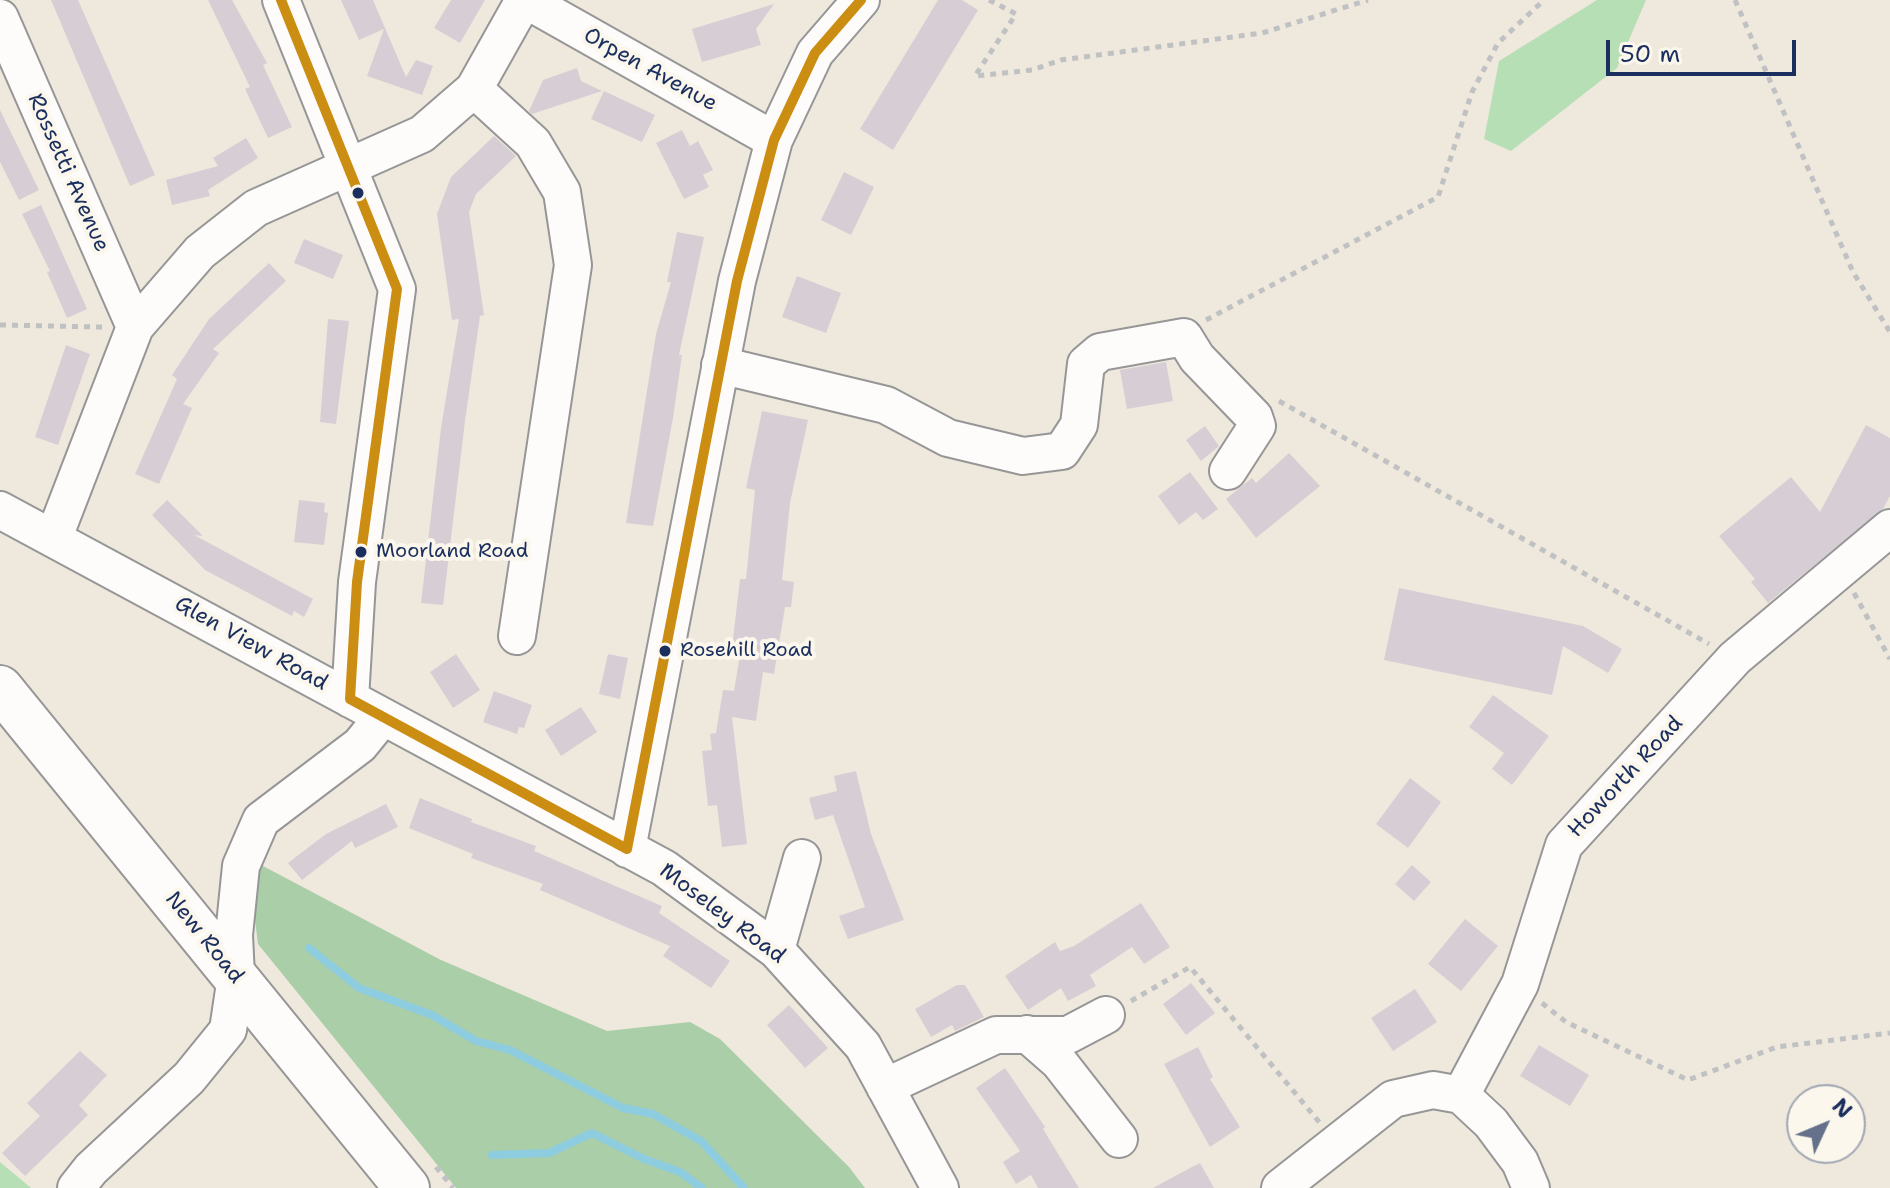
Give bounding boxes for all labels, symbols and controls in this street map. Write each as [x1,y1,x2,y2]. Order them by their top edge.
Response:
street label: Orpen Avenue [579,22,721,118]
scale bar [1610,24,1800,74]
text: 50 m [1620,38,1680,70]
street label: Rossetti Avenue [21,90,115,256]
unlabelled marker [350,185,366,201]
place label: Moorland Road [376,540,528,564]
marker: Moorland Road [353,544,369,560]
street label: Glen View Road [170,591,332,697]
place label: Rosehill Road [680,639,813,663]
marker: Rosehill Road [657,643,673,659]
street label: Howorth Road [1563,711,1689,843]
street label: Moseley Road [654,858,790,970]
street label: New Road [159,887,249,989]
north arrow [1786,1084,1866,1164]
text: N [1826,1092,1859,1125]

